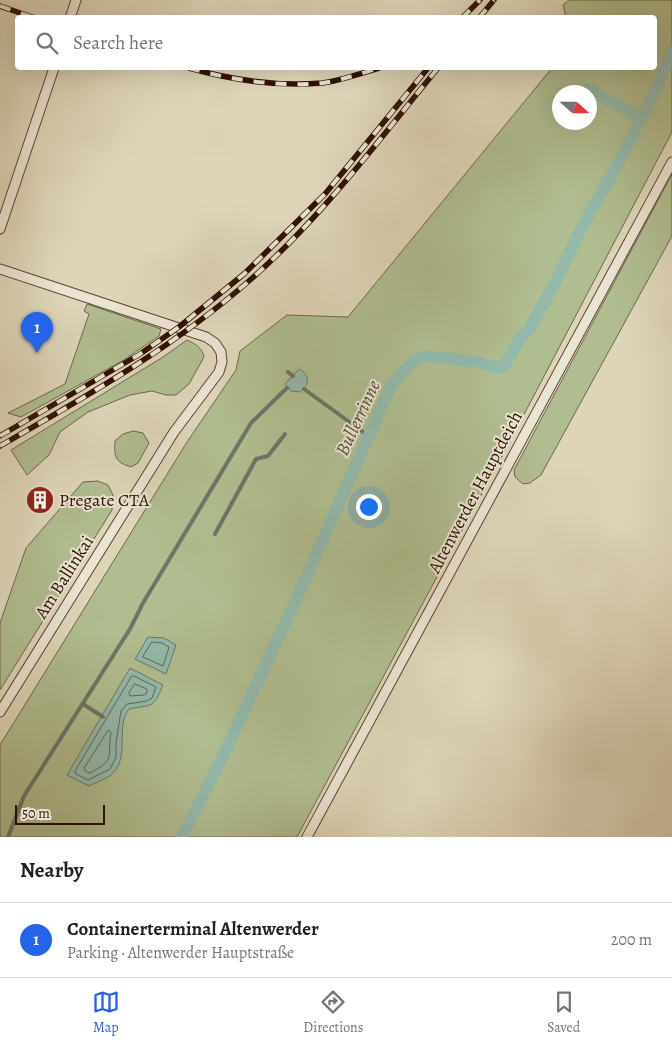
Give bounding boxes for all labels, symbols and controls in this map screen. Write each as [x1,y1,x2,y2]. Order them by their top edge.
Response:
search box [15,15,657,70]
icon: search [33,29,61,57]
text: Search here [73,30,163,56]
north arrow [552,85,597,130]
pin: 1 [21,312,53,353]
water label: Bullerrinne [329,376,387,460]
street label: Altenwerder Hauptdeich [422,406,528,578]
building icon: Pregate CTA [25,485,55,515]
place label: Pregate CTA [59,488,150,512]
your location [356,494,382,520]
street label: Am Ballinkai [28,531,99,624]
scale bar [15,802,105,825]
text: 50 m [22,804,50,823]
text: Nearby [20,856,83,884]
text: Containerterminal Altenwerder [67,916,319,942]
text: 1 [33,929,39,951]
text: 200 m [611,929,652,951]
text: Parking · Altenwerder Hauptstraße [67,942,294,964]
tab: Map [92,988,120,1037]
tab: Directions [303,988,363,1037]
tab: Saved [547,988,580,1037]

